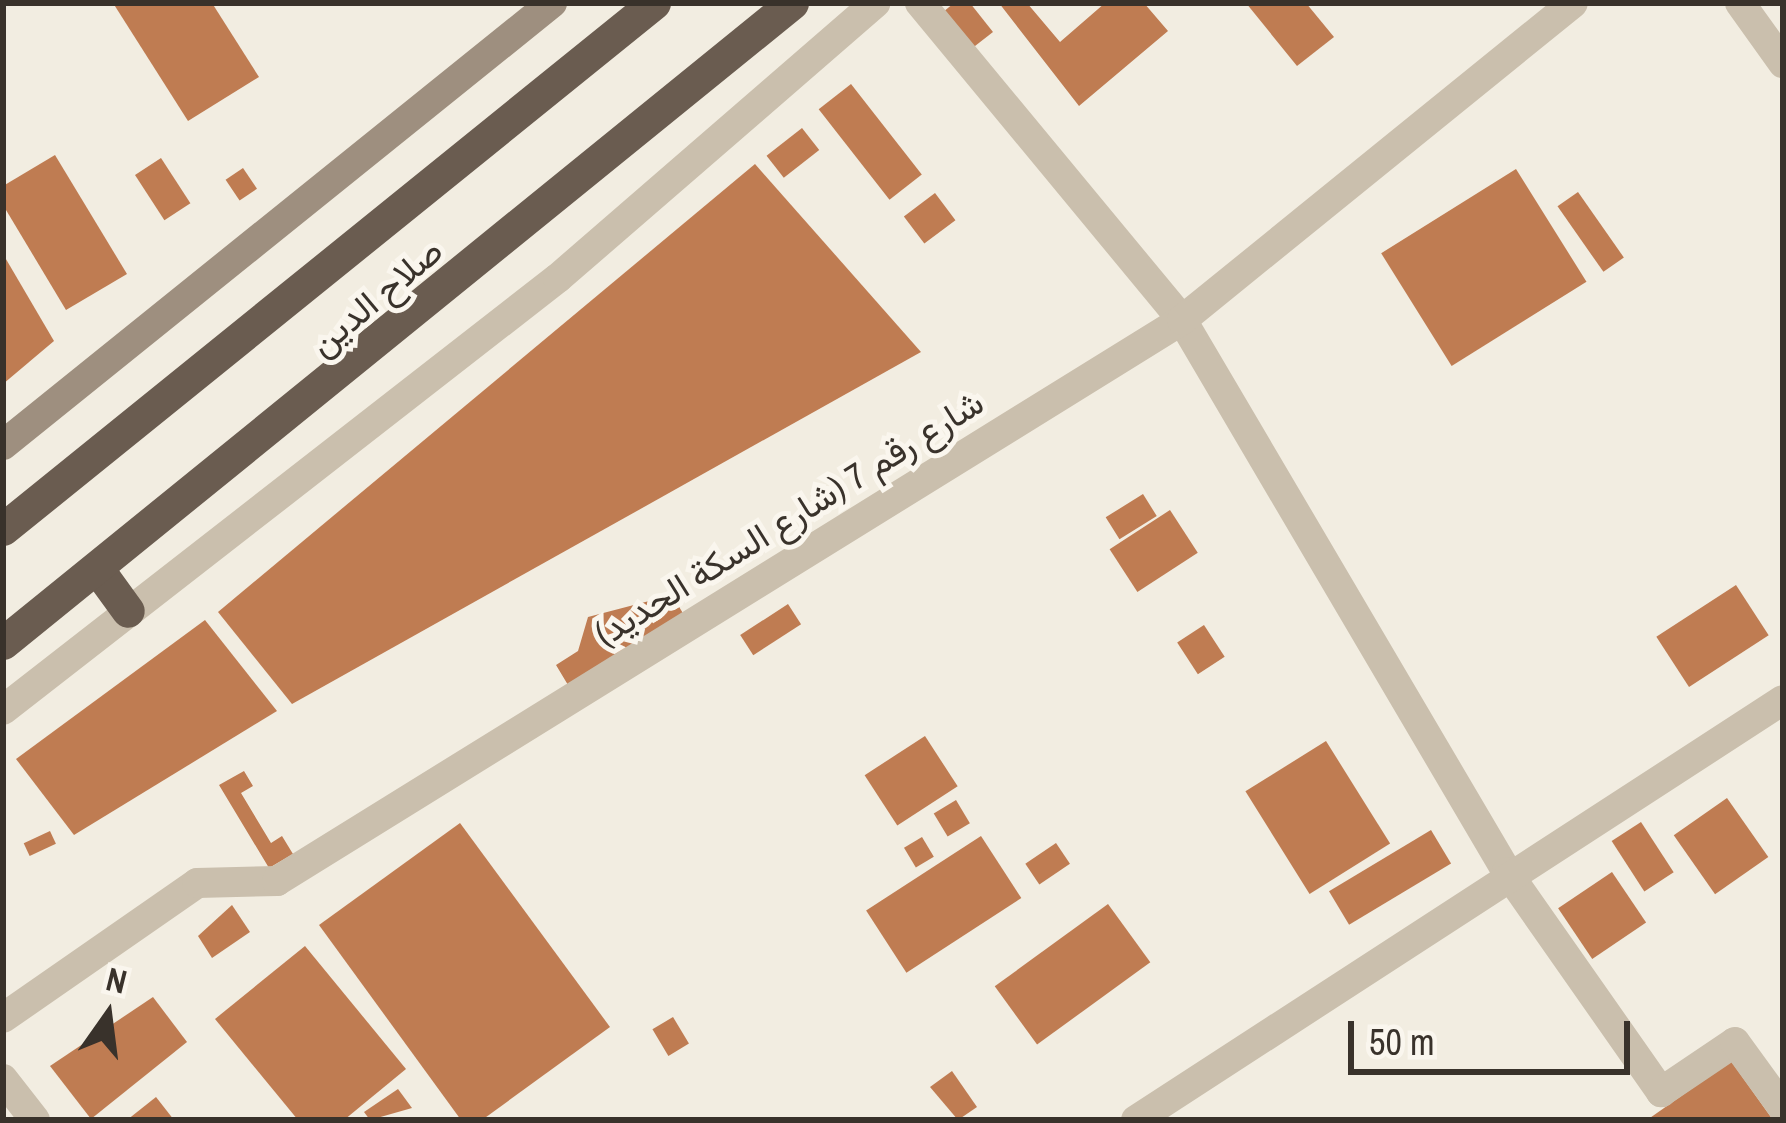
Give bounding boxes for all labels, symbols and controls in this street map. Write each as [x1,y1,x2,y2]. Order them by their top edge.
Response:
street label: صلاح الدين [301,229,451,365]
street label: شارع رقم 7 (شارع السكة الحديد) [587,380,991,656]
north arrow [48,955,168,1075]
text: N [102,956,132,1004]
scale bar [1354,997,1636,1071]
text: 50 m [1369,1018,1435,1066]

